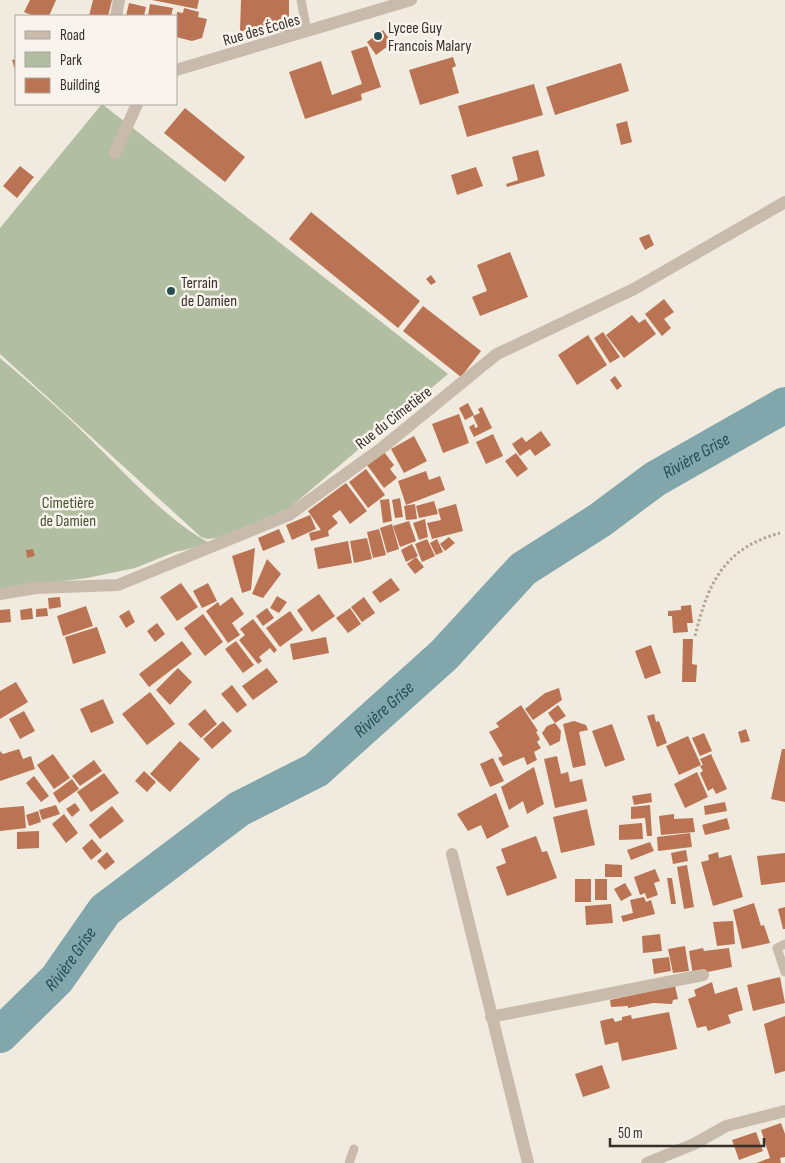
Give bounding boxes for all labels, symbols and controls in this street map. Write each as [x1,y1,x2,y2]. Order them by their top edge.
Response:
street label: Rue des Écoles [221,10,302,50]
legend [15,15,178,105]
place label: Lycee Guy Francois Malary [388,19,471,56]
text: Road [60,26,85,45]
marker: Lycee Guy Francois Malary [372,30,384,42]
text: Park [60,51,82,70]
text: Building [60,76,100,95]
place label: Terrain de Damien [181,274,237,311]
marker: Terrain de Damien [165,285,177,297]
street label: Rue du Cimetière [352,383,436,454]
water label: Rivière Grise [659,429,734,483]
park label: Cimetière de Damien [40,494,96,531]
water label: Rivière Grise [350,677,418,742]
water label: Rivière Grise [41,923,101,996]
scale bar [610,1116,764,1148]
text: 50 m [618,1124,643,1143]

